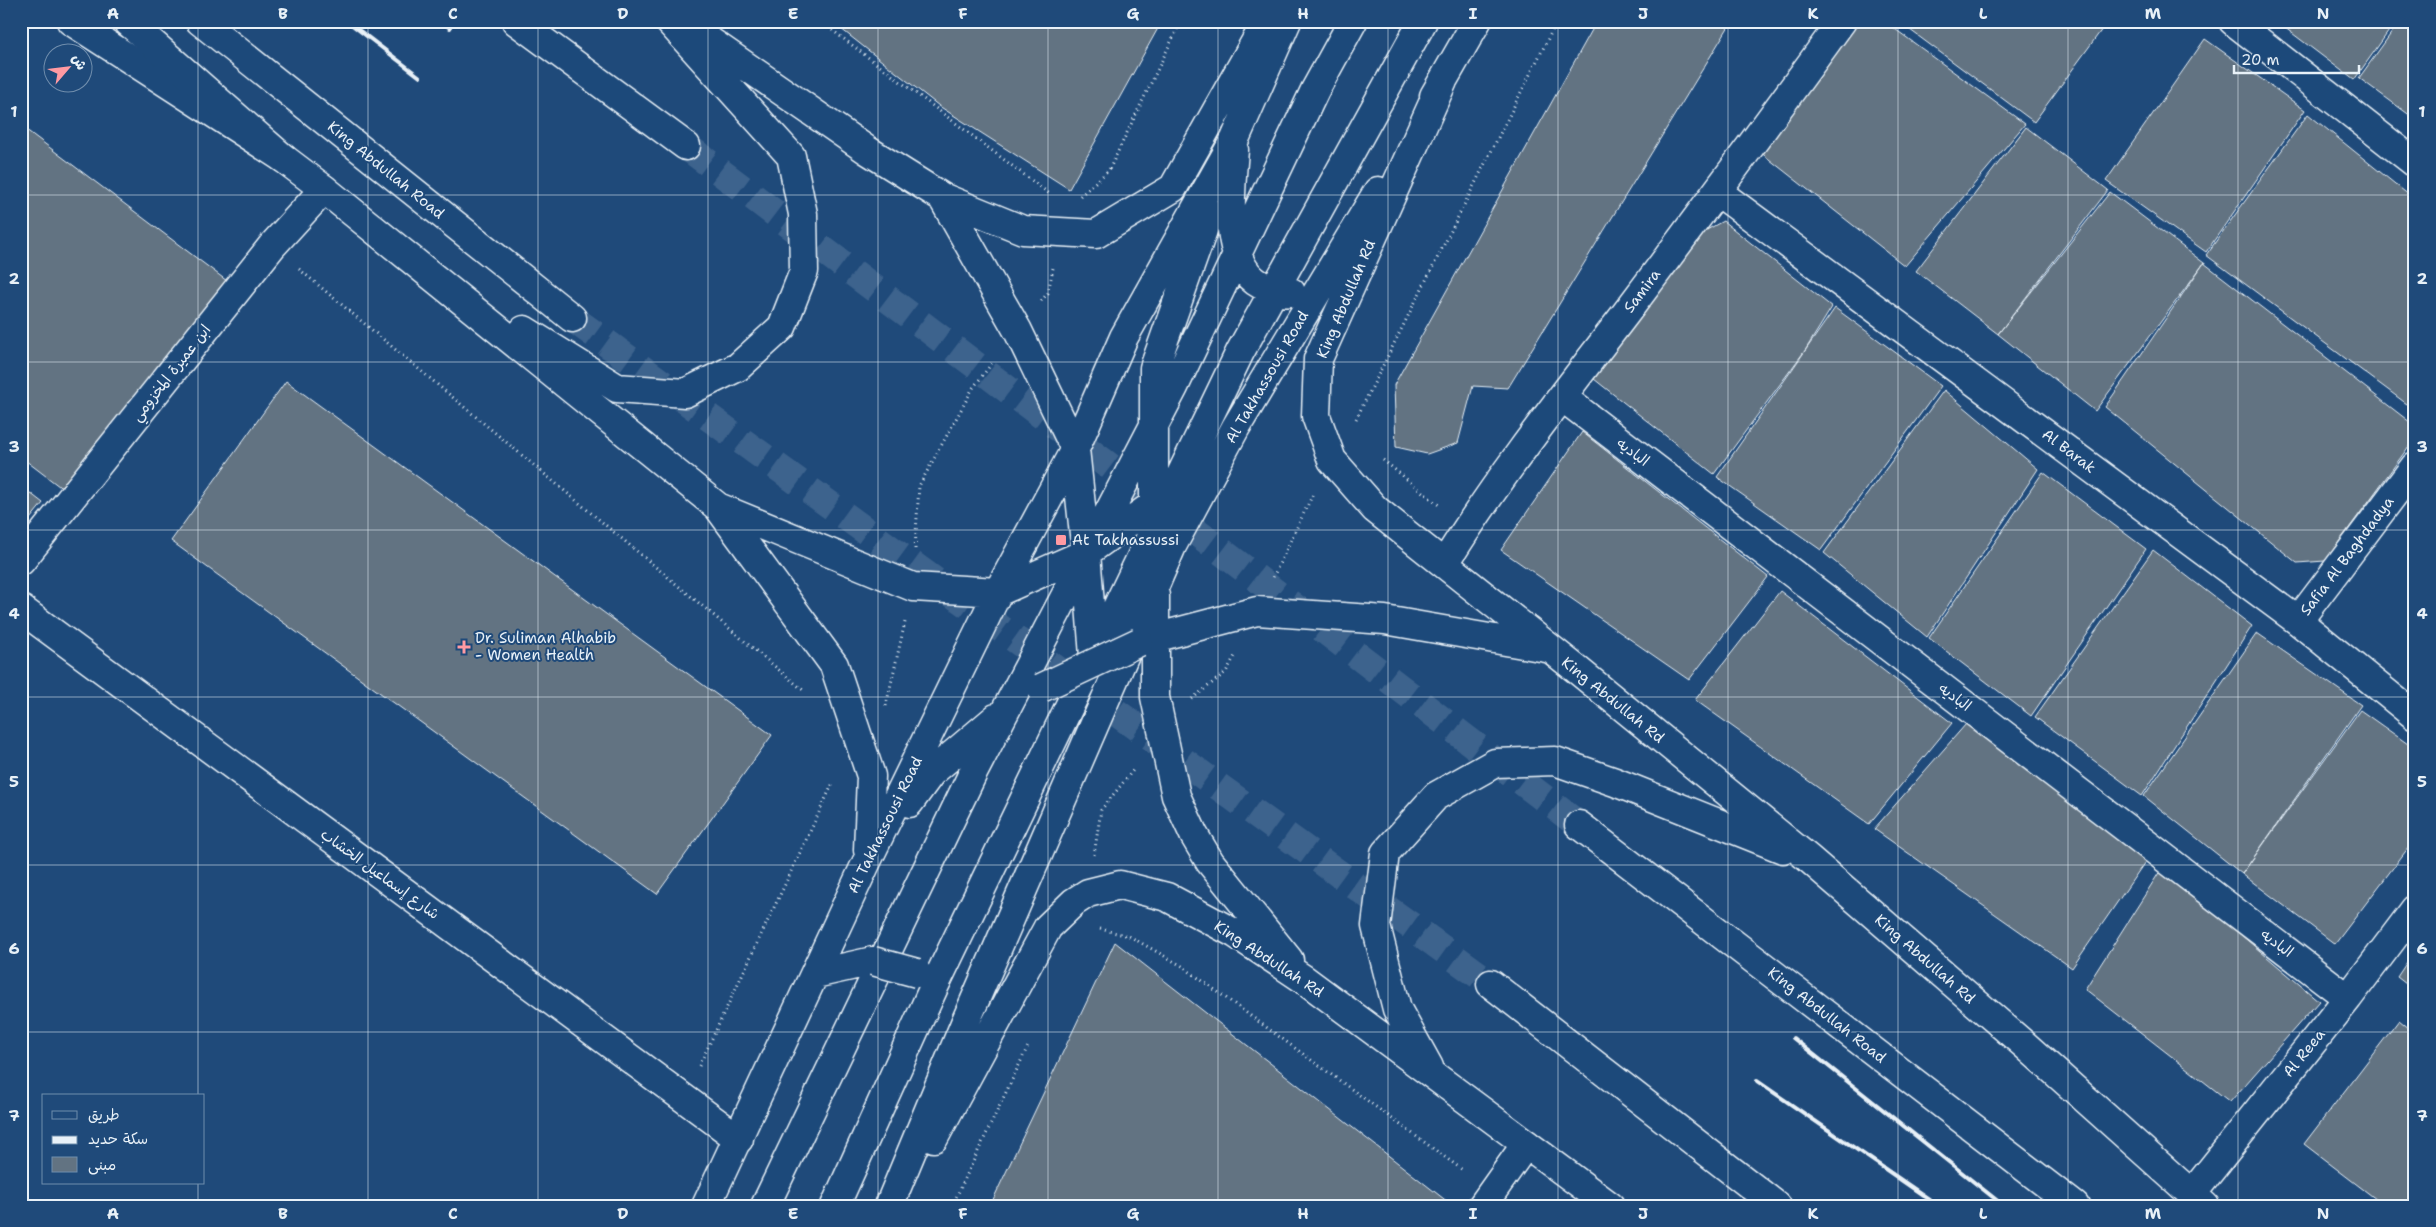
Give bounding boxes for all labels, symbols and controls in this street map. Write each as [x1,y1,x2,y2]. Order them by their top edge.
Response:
text: A [107,3,119,24]
text: B [278,3,288,24]
text: C [448,3,458,24]
text: D [617,3,629,24]
text: E [788,3,798,24]
text: F [958,3,968,24]
text: G [1127,3,1140,24]
text: H [1297,3,1309,24]
text: I [1469,3,1478,24]
text: J [1638,3,1648,24]
text: K [1808,3,1819,24]
text: L [1979,3,1988,24]
text: M [2145,3,2162,24]
text: N [2317,3,2329,24]
north arrow [42,42,92,92]
scale bar [2234,42,2358,74]
text: 20 m [2241,50,2280,70]
text: ش [68,51,91,73]
text: 1 [10,101,18,122]
text: 1 [2418,101,2426,122]
street label: King Abdullah Road [323,117,449,224]
street label: King Abdullah Rd [1312,236,1380,361]
street label: Samira [1619,265,1665,317]
text: 2 [8,268,20,289]
text: 2 [2416,268,2428,289]
street label: Al Takhassousi Road [1221,307,1313,447]
street label: ابن عميرة المخزومي [127,320,218,428]
street label: Al Barak [2038,424,2100,478]
street label: الباديه [1613,433,1653,471]
text: 3 [8,436,20,457]
text: 3 [2416,436,2428,457]
street label: Safia Al Baghdadya [2296,492,2399,620]
place label: At Takhassussi [1072,530,1179,550]
marker: At Takhassussi [1054,533,1068,547]
text: 4 [8,603,20,624]
text: 4 [2416,603,2428,624]
place label: Dr. Suliman Alhabib - Women Health [475,628,616,665]
marker: Dr. Suliman Alhabib - Women Health [457,640,471,654]
street label: King Abdullah Rd [1557,652,1669,748]
street label: الباديه [1935,678,1975,716]
street label: Al Takhassousi Road [843,753,927,897]
text: 5 [9,771,19,792]
text: 5 [2417,771,2427,792]
street label: شارع إسماعيل الخشاب [317,824,443,924]
street label: King Abdullah Rd [1871,910,1980,1009]
street label: King Abdullah Rd [1210,916,1328,1002]
street label: الباديه [2257,924,2297,962]
text: 6 [8,938,20,959]
text: 6 [2416,938,2428,959]
street label: King Abdullah Road [1764,962,1891,1068]
street label: Al Reea [2278,1024,2330,1081]
legend [42,1094,205,1184]
text: 7 [8,1105,20,1126]
text: طريق [88,1105,120,1125]
text: 7 [2416,1105,2428,1126]
text: سكة حديد [88,1129,148,1149]
text: مبنى [88,1155,116,1175]
text: A [107,1203,119,1224]
text: B [278,1203,288,1224]
text: C [448,1203,458,1224]
text: D [617,1203,629,1224]
text: E [788,1203,798,1224]
text: F [958,1203,968,1224]
text: G [1127,1203,1140,1224]
text: H [1297,1203,1309,1224]
text: I [1469,1203,1478,1224]
text: J [1638,1203,1648,1224]
text: K [1808,1203,1819,1224]
text: L [1979,1203,1988,1224]
text: M [2145,1203,2162,1224]
text: N [2317,1203,2329,1224]

